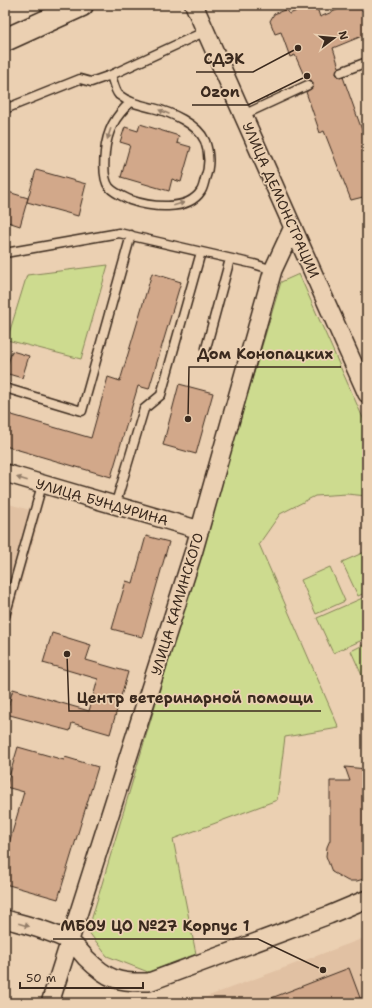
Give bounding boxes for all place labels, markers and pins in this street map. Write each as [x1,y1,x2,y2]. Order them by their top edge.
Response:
callout: СДЭК [196,45,253,72]
callout: Ozon [192,78,248,105]
callout: Дом Конопацких [189,340,341,367]
callout: Центр ветеринарной помощи [69,684,321,711]
callout: МБОУ ЦО №27 Корпус 1 [53,912,258,939]

